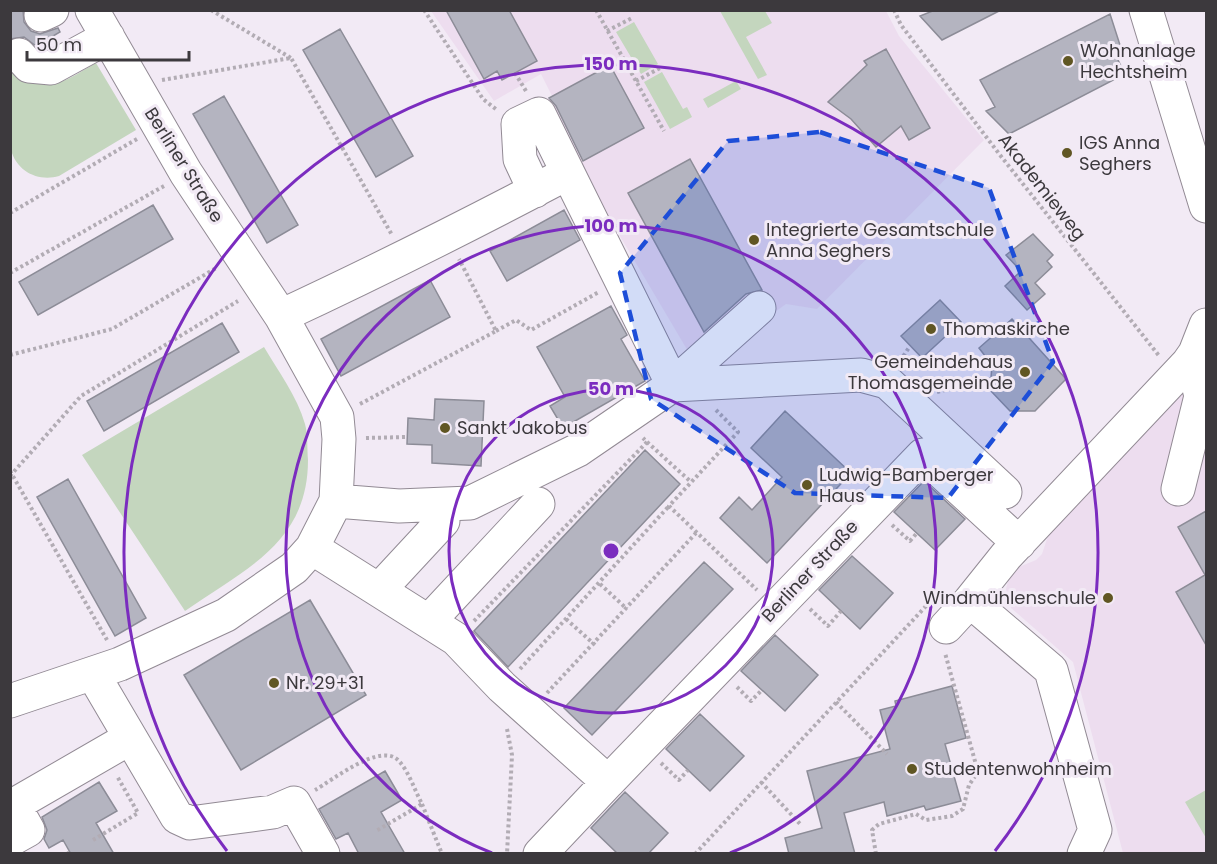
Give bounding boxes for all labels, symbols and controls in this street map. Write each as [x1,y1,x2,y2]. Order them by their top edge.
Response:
scale bar [27,24,189,62]
text: 50 m [36,32,82,57]
place label: Wohnanlage Hechtsheim [1080,38,1196,84]
text: 150 m [584,51,638,76]
marker: Wohnanlage Hechtsheim [1061,54,1075,68]
street label: Berliner Straße [139,102,230,227]
street label: Akademieweg [993,128,1092,245]
place label: IGS Anna Seghers [1079,130,1160,176]
marker: IGS Anna Seghers [1060,146,1074,160]
text: 100 m [584,213,638,238]
place label: Integrierte Gesamtschule Anna Seghers [766,217,994,263]
marker: Integrierte Gesamtschule Anna Seghers [747,233,761,247]
place label: Thomaskirche [943,316,1070,341]
marker: Thomaskirche [924,322,938,336]
place label: Gemeindehaus Thomasgemeinde [848,349,1013,395]
marker: Gemeindehaus Thomasgemeinde [1018,365,1032,379]
text: 50 m [588,376,634,401]
place label: Sankt Jakobus [457,415,587,440]
marker: Sankt Jakobus [438,421,452,435]
place label: Ludwig-Bamberger Haus [819,462,994,508]
marker: Ludwig-Bamberger Haus [800,478,814,492]
street label: Berliner Straße [756,514,864,627]
centre of rings [601,541,621,561]
place label: Windmühlenschule [923,585,1096,610]
marker: Windmühlenschule [1101,591,1115,605]
place label: Nr. 29+31 [286,670,364,695]
marker: Nr. 29+31 [267,676,281,690]
place label: Studentenwohnheim [924,756,1112,781]
marker: Studentenwohnheim [905,762,919,776]

